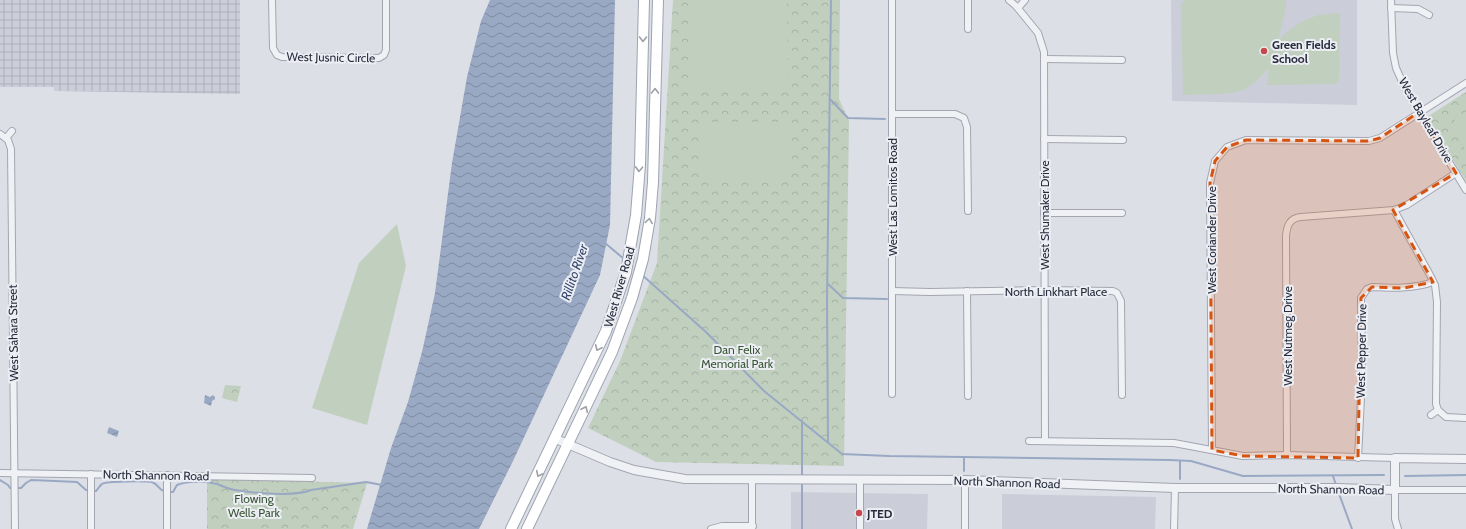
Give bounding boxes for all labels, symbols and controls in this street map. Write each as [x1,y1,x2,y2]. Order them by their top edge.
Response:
one-way arrow [639,36,647,42]
place label: Green Fields School [1272,37,1336,66]
marker: Green Fields School [1259,46,1269,56]
street label: West Jusnic Circle [287,49,375,65]
street label: West Bayleaf Drive [1396,75,1456,165]
one-way arrow [650,88,659,94]
street label: West Las Lomitos Road [885,138,900,256]
street label: West Shumaker Drive [1037,160,1052,270]
one-way arrow [635,166,644,172]
street label: West Coriander Drive [1204,186,1219,294]
one-way arrow [644,218,653,224]
water label: Rillito River [557,241,591,302]
street label: West River Road [600,245,638,329]
street label: West Sahara Street [5,284,21,382]
street label: North Linkhart Place [1005,284,1107,299]
street label: West Nutmeg Drive [1280,286,1295,386]
street label: West Pepper Drive [1353,304,1369,398]
park label: Dan Felix Memorial Park [701,342,774,371]
one-way arrow [595,344,603,351]
one-way arrow [580,406,588,413]
street label: North Shannon Road [103,467,209,483]
one-way arrow [536,469,543,477]
street label: North Shannon Road [953,473,1061,491]
street label: North Shannon Road [1278,481,1384,497]
park label: Flowing Wells Park [228,491,281,520]
place label: JTED [866,506,893,521]
marker: JTED [854,508,864,518]

